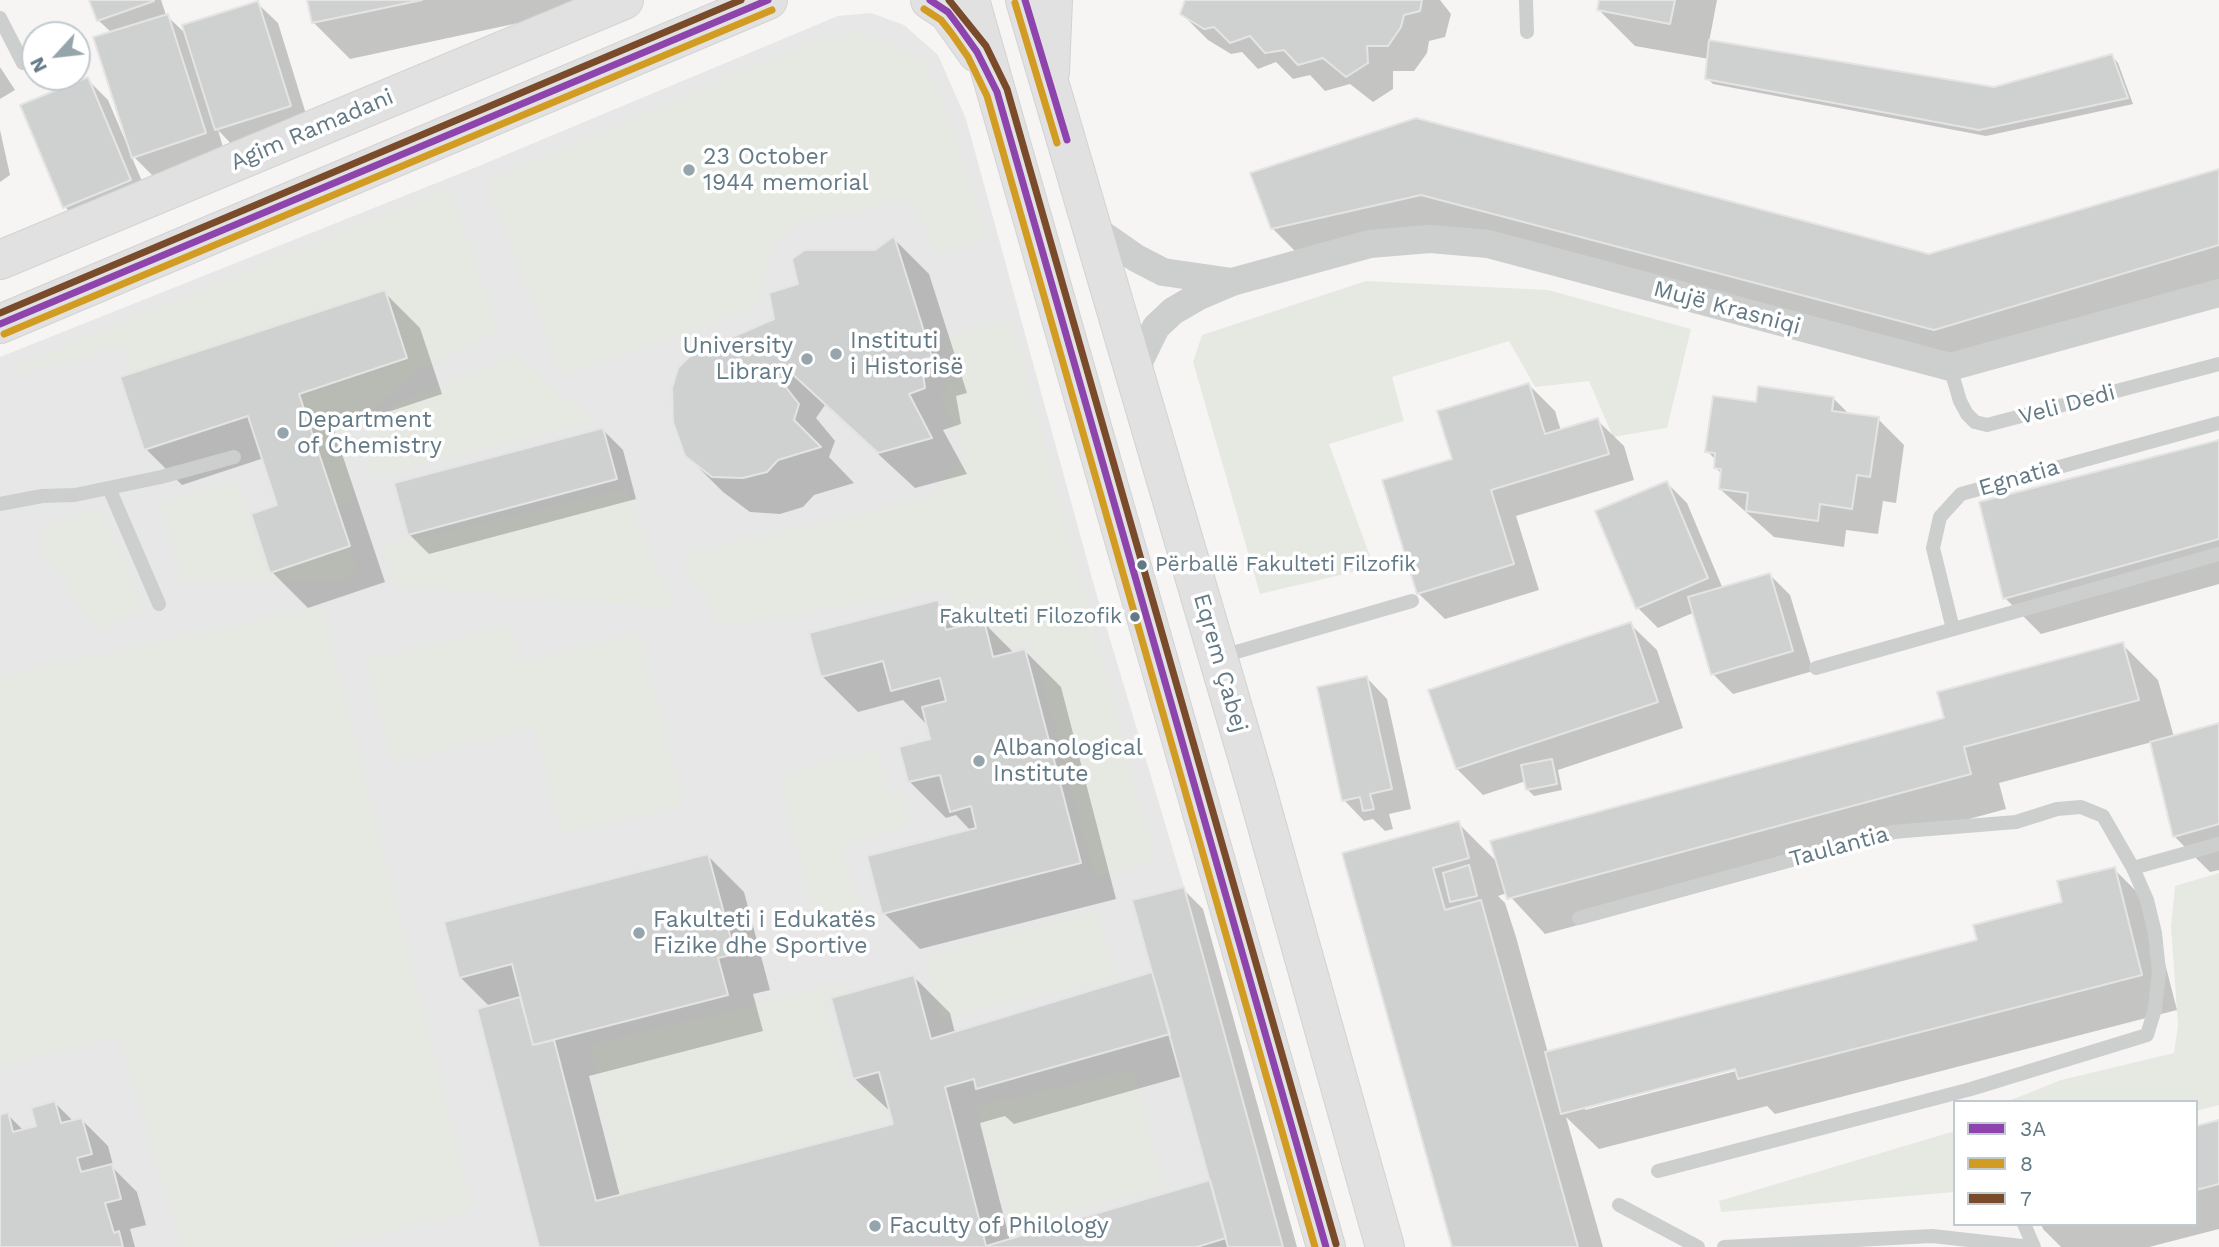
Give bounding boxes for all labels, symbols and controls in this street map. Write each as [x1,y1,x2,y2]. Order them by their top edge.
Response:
north arrow [21,21,91,91]
text: N [25,53,52,76]
street label: Agim Ramadani [226,83,398,177]
place label: 23 October 1944 memorial [703,143,869,197]
marker: 23 October 1944 memorial [681,162,697,178]
street label: Mujë Krasniqi [1650,275,1804,341]
place label: Instituti i Historisë [850,327,963,381]
place label: University Library [683,332,793,386]
marker: Instituti i Historisë [828,346,844,362]
marker: University Library [799,351,815,367]
street label: Veli Dedi [2016,379,2118,431]
place label: Department of Chemistry [297,406,442,460]
marker: Department of Chemistry [275,425,291,441]
street label: Egnatia [1976,453,2062,503]
place label: Përballë Fakulteti Filzofik [1155,552,1416,578]
marker: Përballë Fakulteti Filzofik [1135,558,1149,572]
street label: Eqrem Çabej [1187,590,1253,736]
place label: Fakulteti Filozofik [939,604,1122,630]
marker: Fakulteti Filozofik [1128,610,1142,624]
place label: Albanological Institute [993,734,1143,788]
marker: Albanological Institute [971,753,987,769]
street label: Taulantia [1786,821,1892,873]
place label: Fakulteti i Edukatës Fizike dhe Sportive [653,906,876,960]
marker: Fakulteti i Edukatës Fizike dhe Sportive [631,925,647,941]
legend [1953,1100,2198,1226]
text: 3A [2020,1116,2046,1141]
text: 8 [2020,1151,2033,1176]
text: 7 [2020,1186,2032,1211]
place label: Faculty of Philology [889,1212,1109,1240]
marker: Faculty of Philology [867,1218,883,1234]

